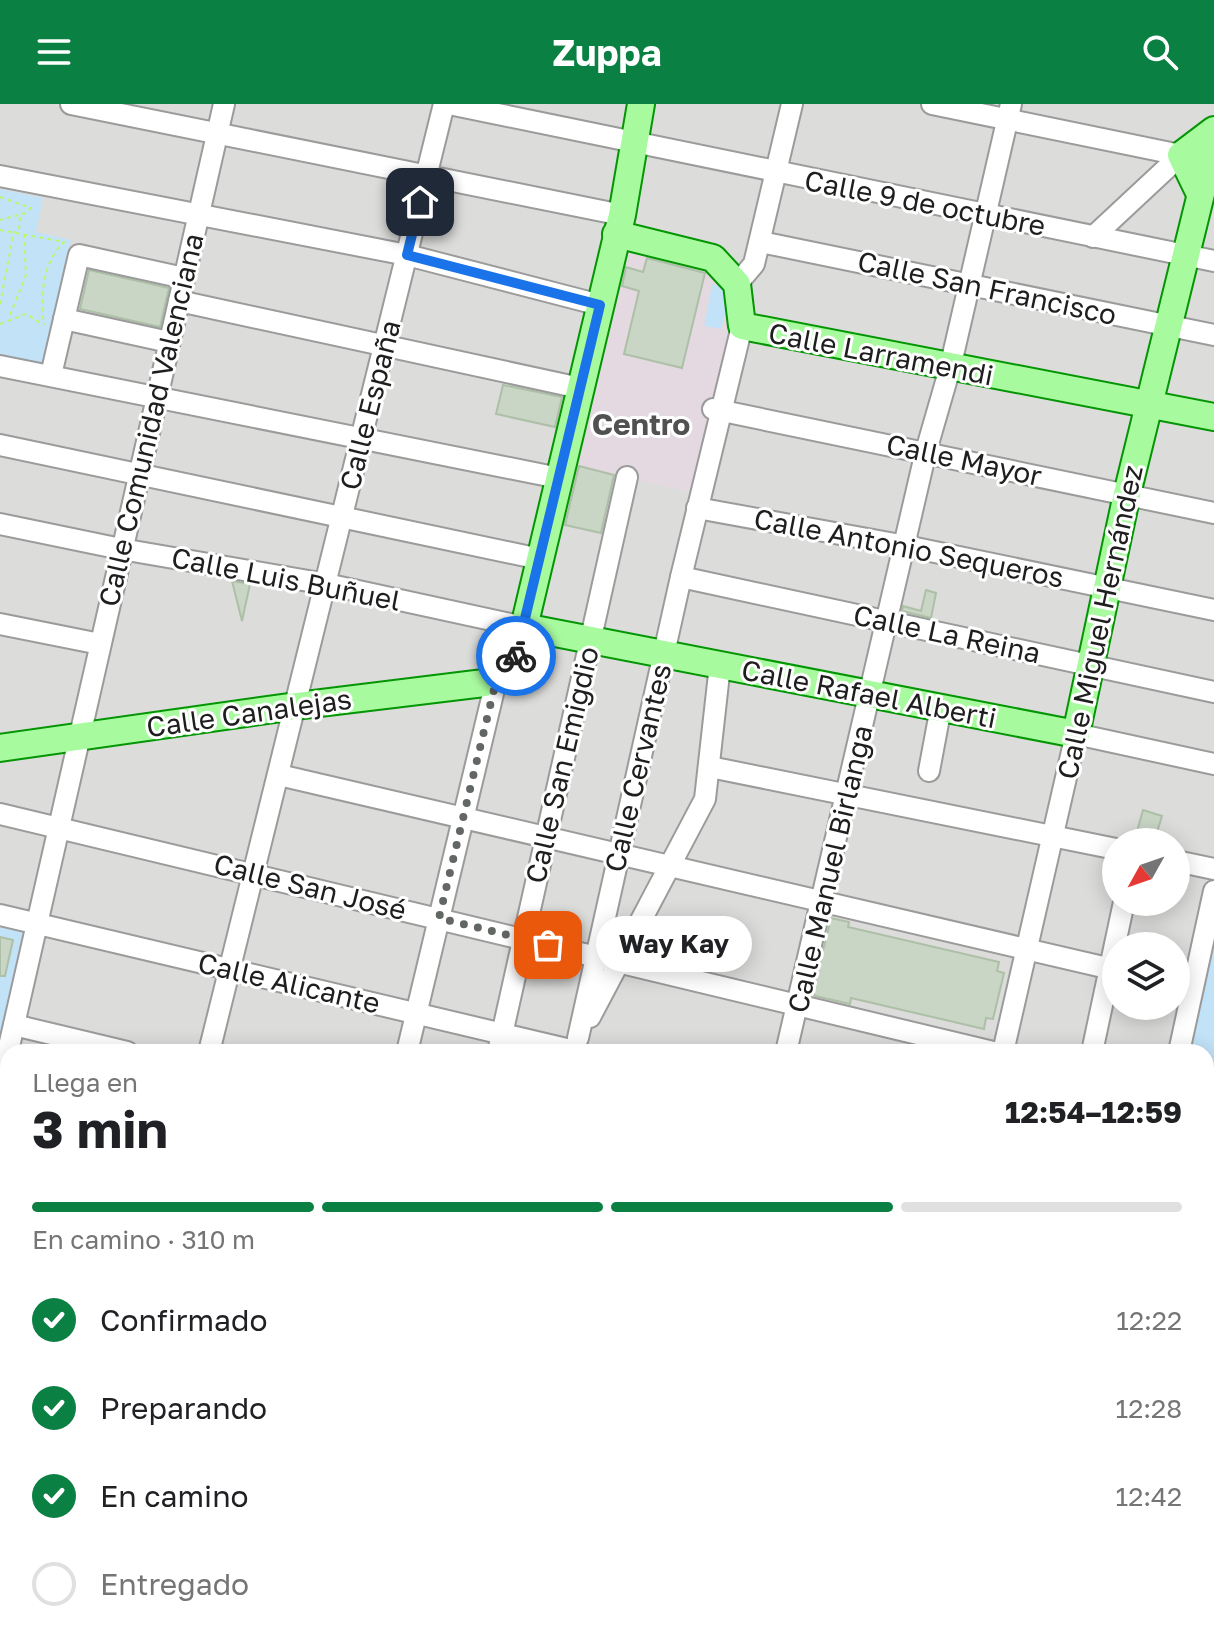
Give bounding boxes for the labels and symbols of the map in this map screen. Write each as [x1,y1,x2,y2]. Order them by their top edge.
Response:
street label: Calle 9 de octubre [802,163,1048,242]
pin [386,168,454,236]
street label: Calle Comunidad Valenciana [91,230,210,610]
street label: Calle San Francisco [855,244,1120,331]
street label: Calle Larramendi [766,316,996,391]
street label: Calle España [332,317,407,493]
district label: Centro [592,406,690,442]
street label: Calle Mayor [883,427,1045,492]
street label: Calle Miguel Hernández [1050,462,1149,782]
street label: Calle Antonio Sequeros [751,501,1067,594]
street label: Calle Luis Buñuel [169,540,403,617]
street label: Calle La Reina [851,598,1044,669]
courier [476,616,556,696]
street label: Calle San Emigdio [518,643,605,886]
street label: Calle Rafael Alberti [739,653,999,734]
street label: Calle Cervantes [598,661,678,875]
street label: Calle Canalejas [144,682,354,743]
street label: Calle Manuel Birlanga [780,722,879,1016]
north arrow [1102,828,1190,916]
street label: Calle San José [210,847,410,926]
pin [514,911,582,979]
callout: Way Kay [596,917,752,973]
street label: Calle Alicante [195,946,383,1019]

